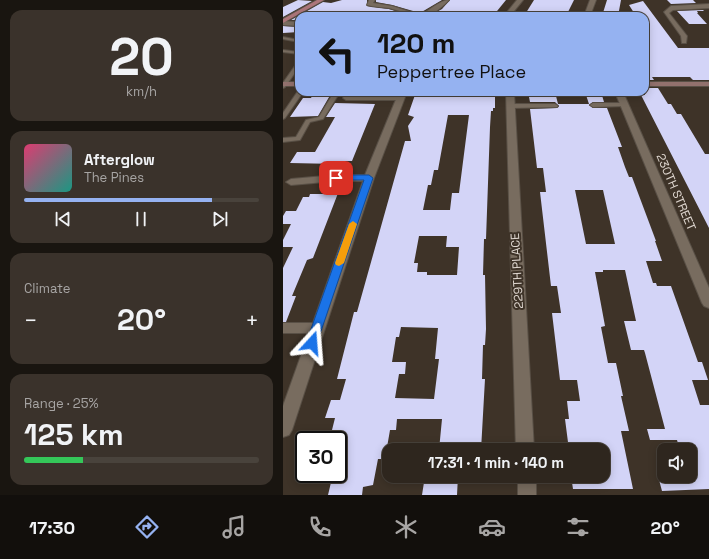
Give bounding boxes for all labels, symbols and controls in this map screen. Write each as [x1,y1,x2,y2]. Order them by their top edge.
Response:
text: 20 [109,24,174,90]
text: 120 m [377,25,455,61]
icon: left [311,28,363,80]
text: Peppertree Place [377,60,526,83]
text: km/h [126,83,157,100]
text: Afterglow [84,150,155,169]
street label: 230TH STREET [653,151,699,233]
pin [319,161,353,195]
icon: arrive [325,167,347,189]
text: The Pines [84,169,144,186]
icon: previous [52,208,74,230]
icon: pause [130,208,152,230]
icon: next [209,208,231,230]
street label: 229TH PLACE [507,233,527,309]
text: Climate [24,280,70,297]
text: 20° [117,300,166,339]
text: − [24,306,38,334]
text: + [245,306,259,334]
position arrow [291,322,333,364]
text: Range · 25% [24,395,98,412]
text: 125 km [24,415,124,454]
speed limit sign: 30 [295,431,347,483]
map controls [657,443,697,483]
button: sound [657,443,697,483]
text: 17:31 · 1 min · 140 m [428,453,564,472]
icon: directions [133,513,161,541]
icon: music [220,513,248,541]
icon: phone [306,513,334,541]
icon: climate [392,513,420,541]
icon: car [478,513,506,541]
icon: filters [564,513,592,541]
text: 17:30 [29,516,75,539]
text: 20° [650,516,680,539]

